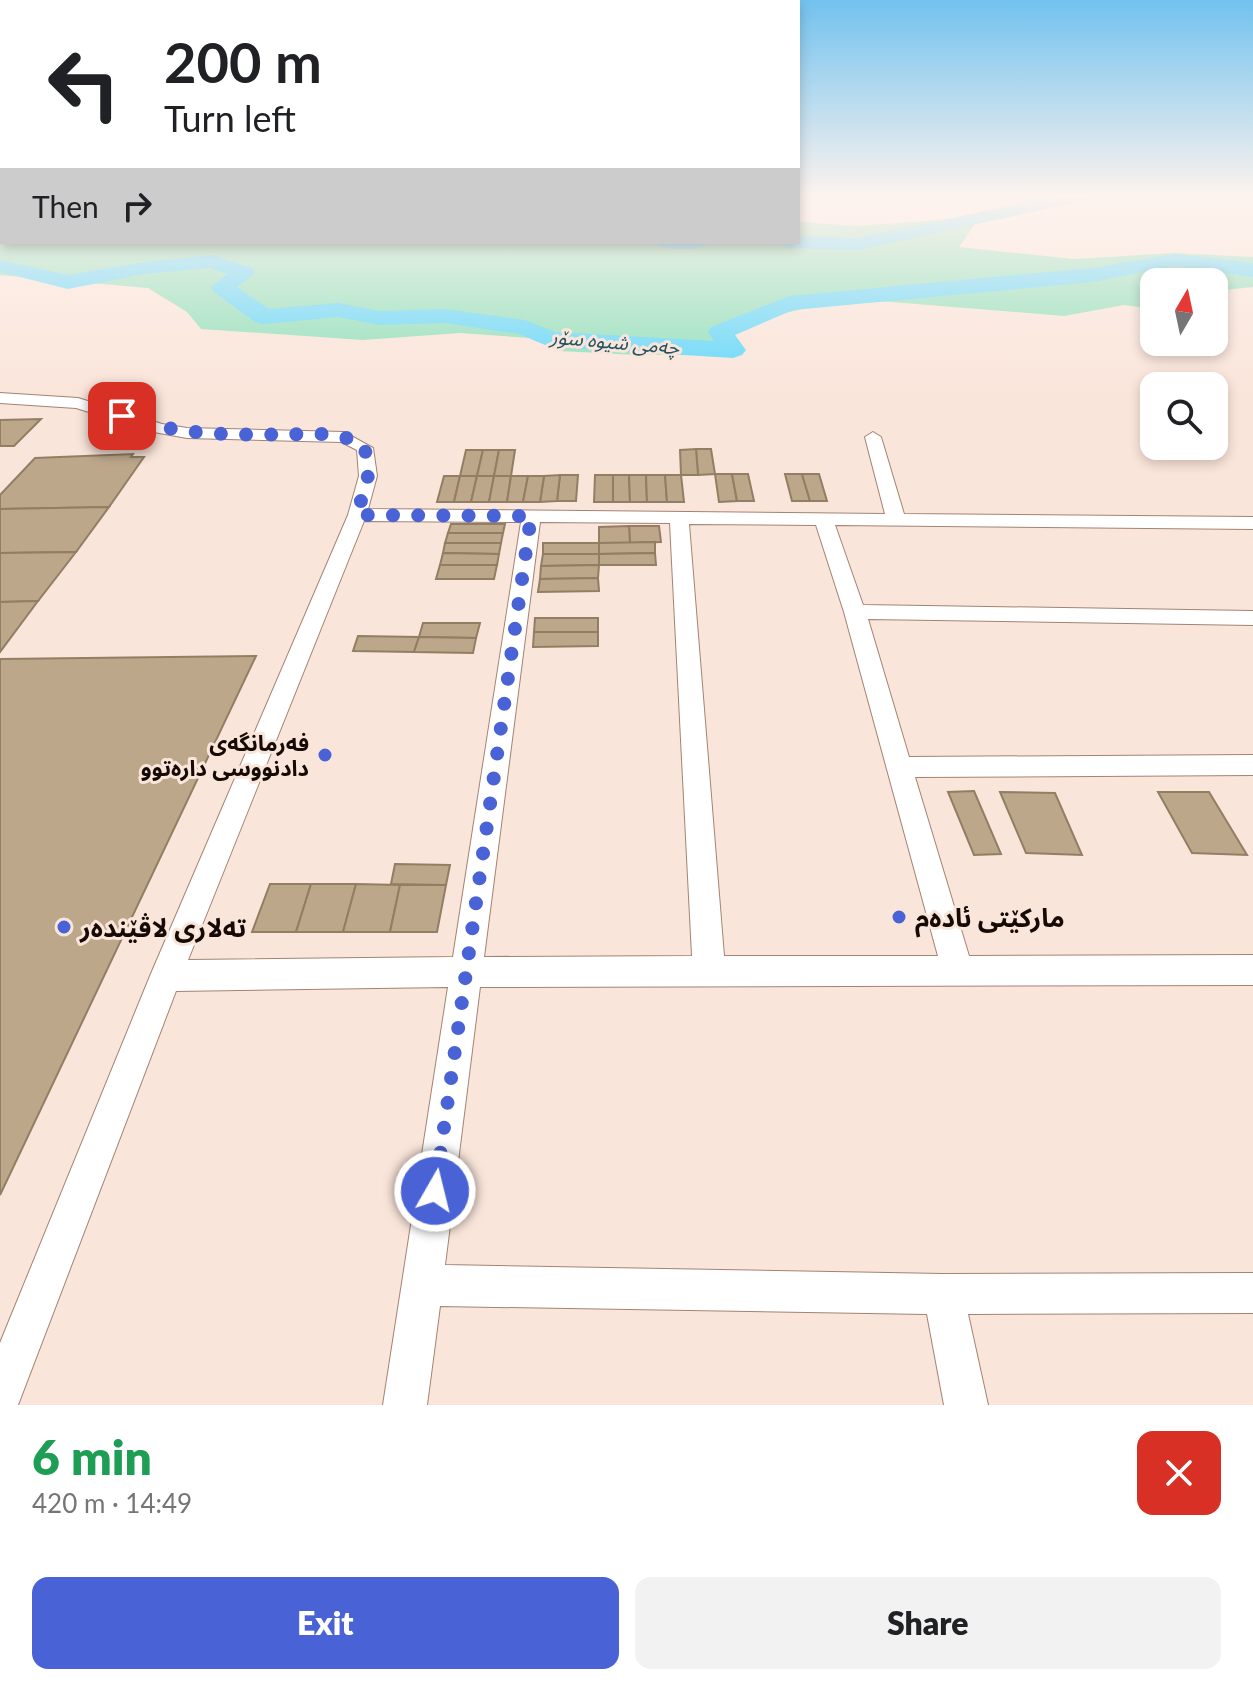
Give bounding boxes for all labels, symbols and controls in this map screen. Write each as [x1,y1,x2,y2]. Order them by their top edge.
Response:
text: 200 m [164,28,322,95]
icon: left [32,32,136,136]
text: Turn left [164,96,296,140]
icon: right [115,184,159,228]
text: Then [32,188,99,224]
north arrow [1140,268,1228,356]
map controls [1140,268,1228,460]
water label: چەمی شیوە سۆر [547,323,681,361]
button: search [1140,372,1228,460]
pin [88,382,156,450]
icon: arrive [100,394,144,438]
place label: فەرمانگەی دادنووسی دارەتوو [141,729,309,782]
marker: فەرمانگەی دادنووسی دارەتوو [316,746,334,764]
place label: مارکێتی ئادەم [915,901,1065,938]
marker: مارکێتی ئادەم [890,908,908,926]
place label: تەلاری لاڤێندەر [79,911,246,943]
marker: تەلاری لاڤێندەر [55,918,73,936]
position arrow [393,1149,477,1233]
text: 6 min [32,1428,152,1485]
button: close [1137,1431,1221,1515]
text: 420 m · 14:49 [32,1487,192,1519]
button: Exit [32,1577,619,1669]
button: Share [635,1577,1221,1669]

